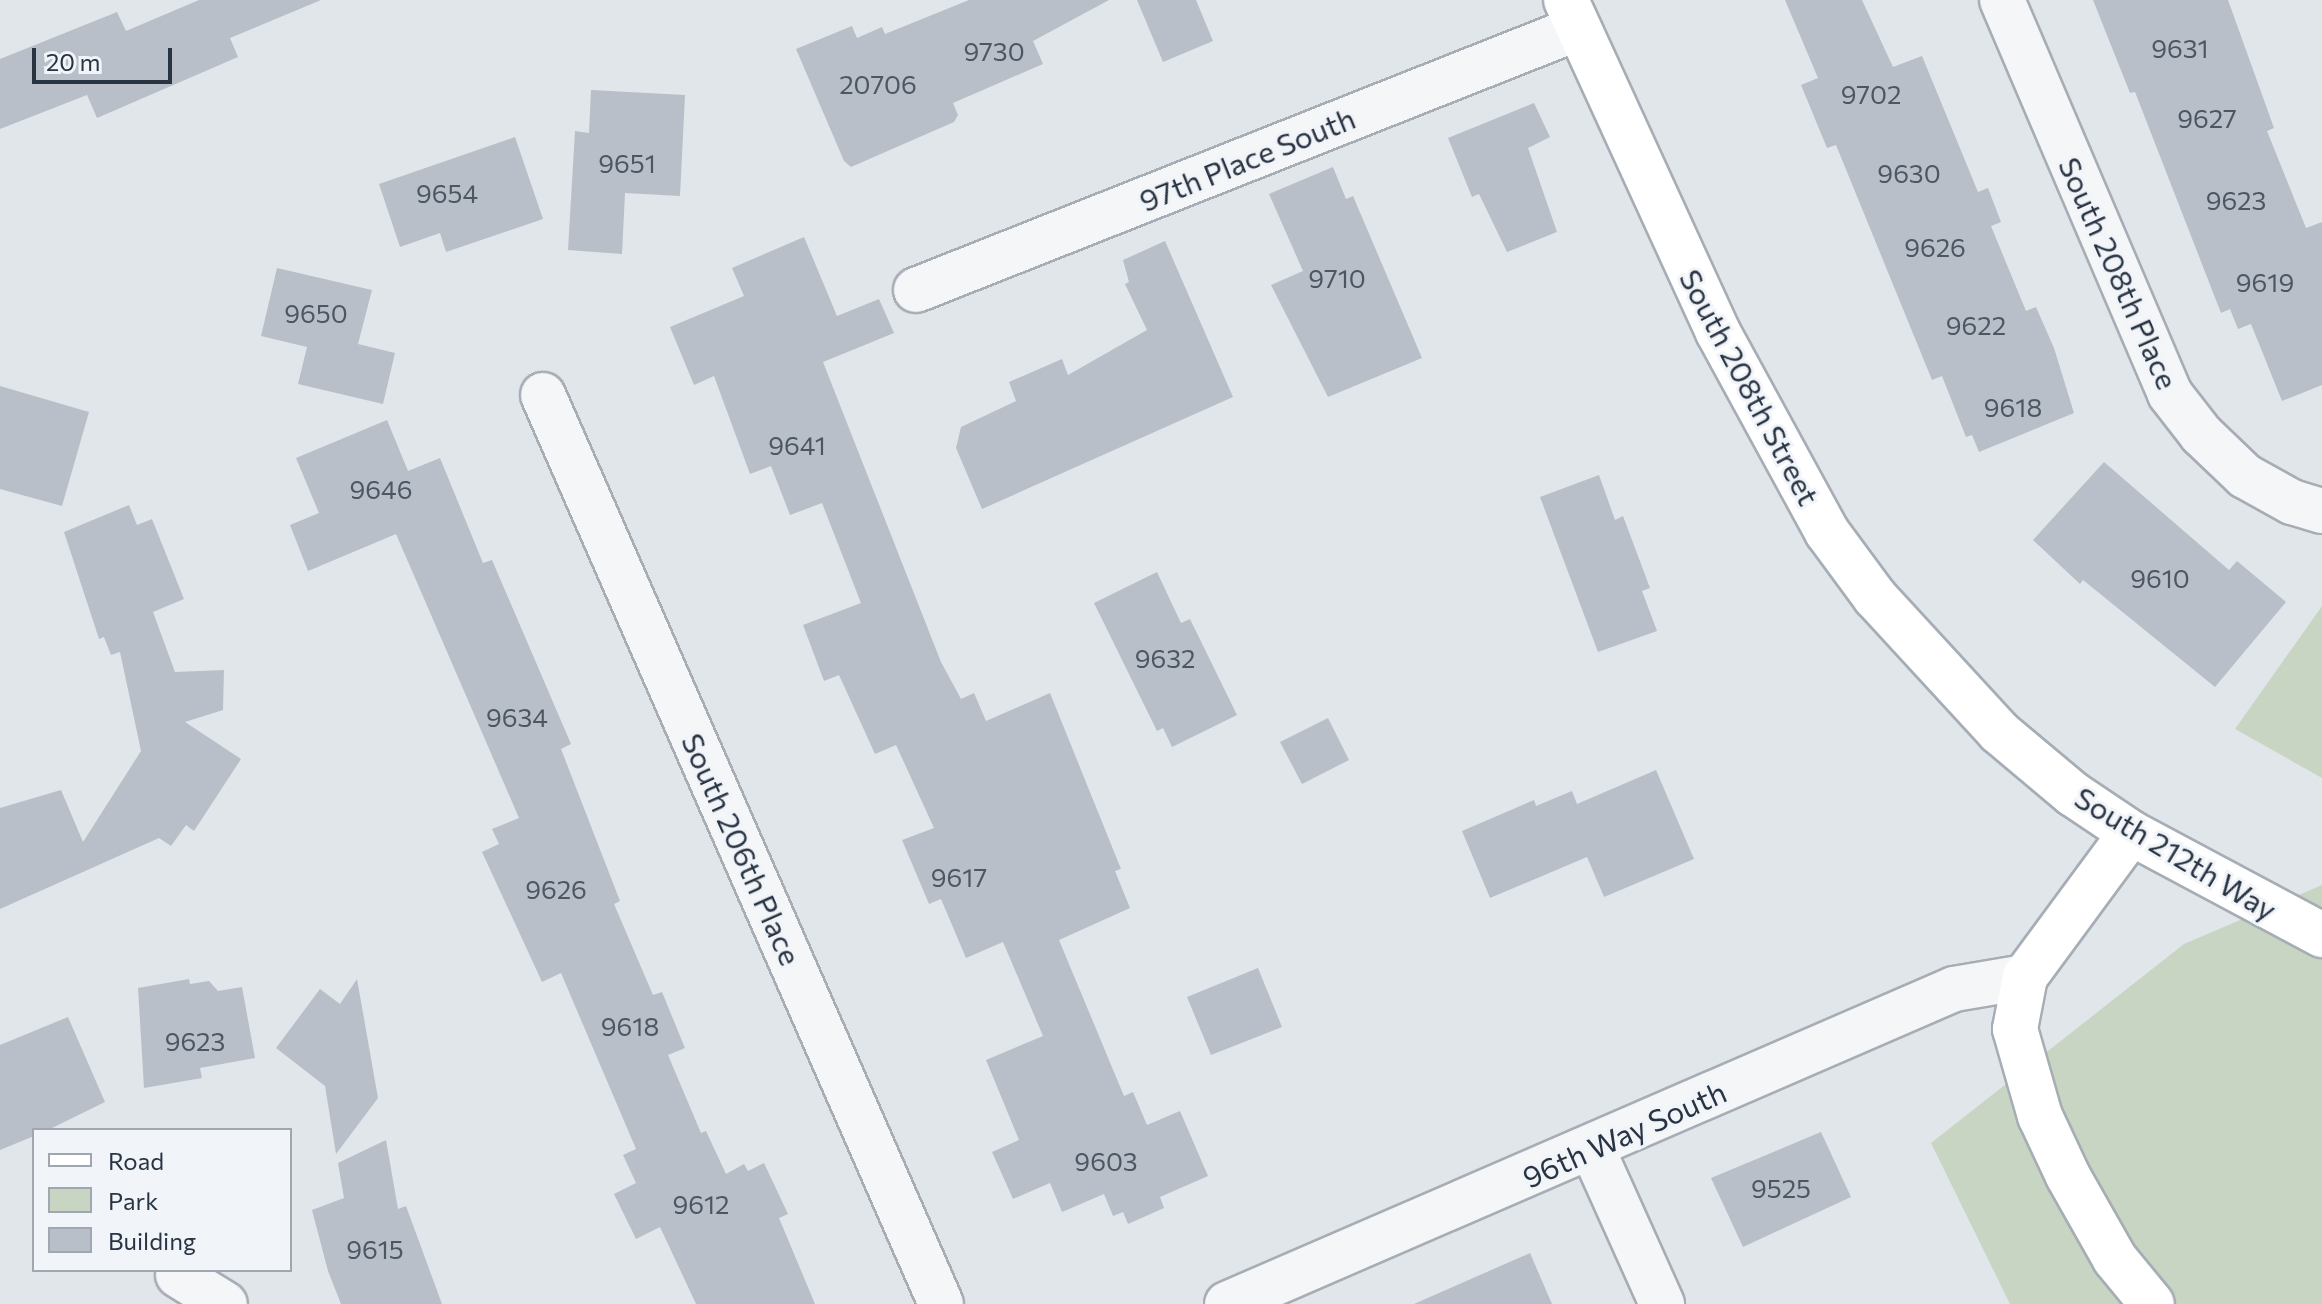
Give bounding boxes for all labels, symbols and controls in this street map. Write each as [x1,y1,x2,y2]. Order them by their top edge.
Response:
scale bar [36,32,176,82]
house number: 9631 [2151,32,2209,64]
house number: 9730 [963,35,1025,67]
text: 20 m [46,47,100,76]
house number: 20706 [839,68,917,100]
house number: 9702 [1841,78,1901,110]
street label: 97th Place South [1134,99,1360,219]
house number: 9627 [2177,102,2237,134]
house number: 9651 [598,147,656,179]
street label: South 208th Place [2052,152,2186,394]
house number: 9630 [1877,157,1941,189]
house number: 9654 [416,177,478,209]
house number: 9623 [2206,184,2266,216]
house number: 9626 [1904,231,1966,263]
house number: 9710 [1308,262,1366,294]
street label: South 208th Street [1673,263,1827,511]
house number: 9619 [2236,266,2294,298]
house number: 9650 [284,297,348,329]
house number: 9622 [1946,309,2006,341]
house number: 9618 [1984,391,2042,423]
house number: 9641 [768,429,826,461]
house number: 9646 [350,473,412,505]
house number: 9610 [2130,562,2190,594]
house number: 9632 [1135,642,1195,674]
house number: 9634 [486,701,548,733]
street label: South 206th Place [675,728,809,970]
street label: South 212th Way [2069,779,2283,927]
house number: 9617 [931,861,987,893]
house number: 9626 [525,873,587,905]
house number: 9618 [601,1010,659,1042]
house number: 9623 [165,1025,225,1057]
street label: 96th Way South [1517,1073,1731,1195]
legend [32,1128,292,1272]
house number: 9603 [1074,1145,1138,1177]
text: Road [108,1146,164,1175]
house number: 9525 [1751,1172,1811,1204]
text: Park [108,1186,158,1215]
house number: 9612 [672,1188,730,1220]
text: Building [108,1226,196,1255]
house number: 9615 [346,1233,404,1265]

